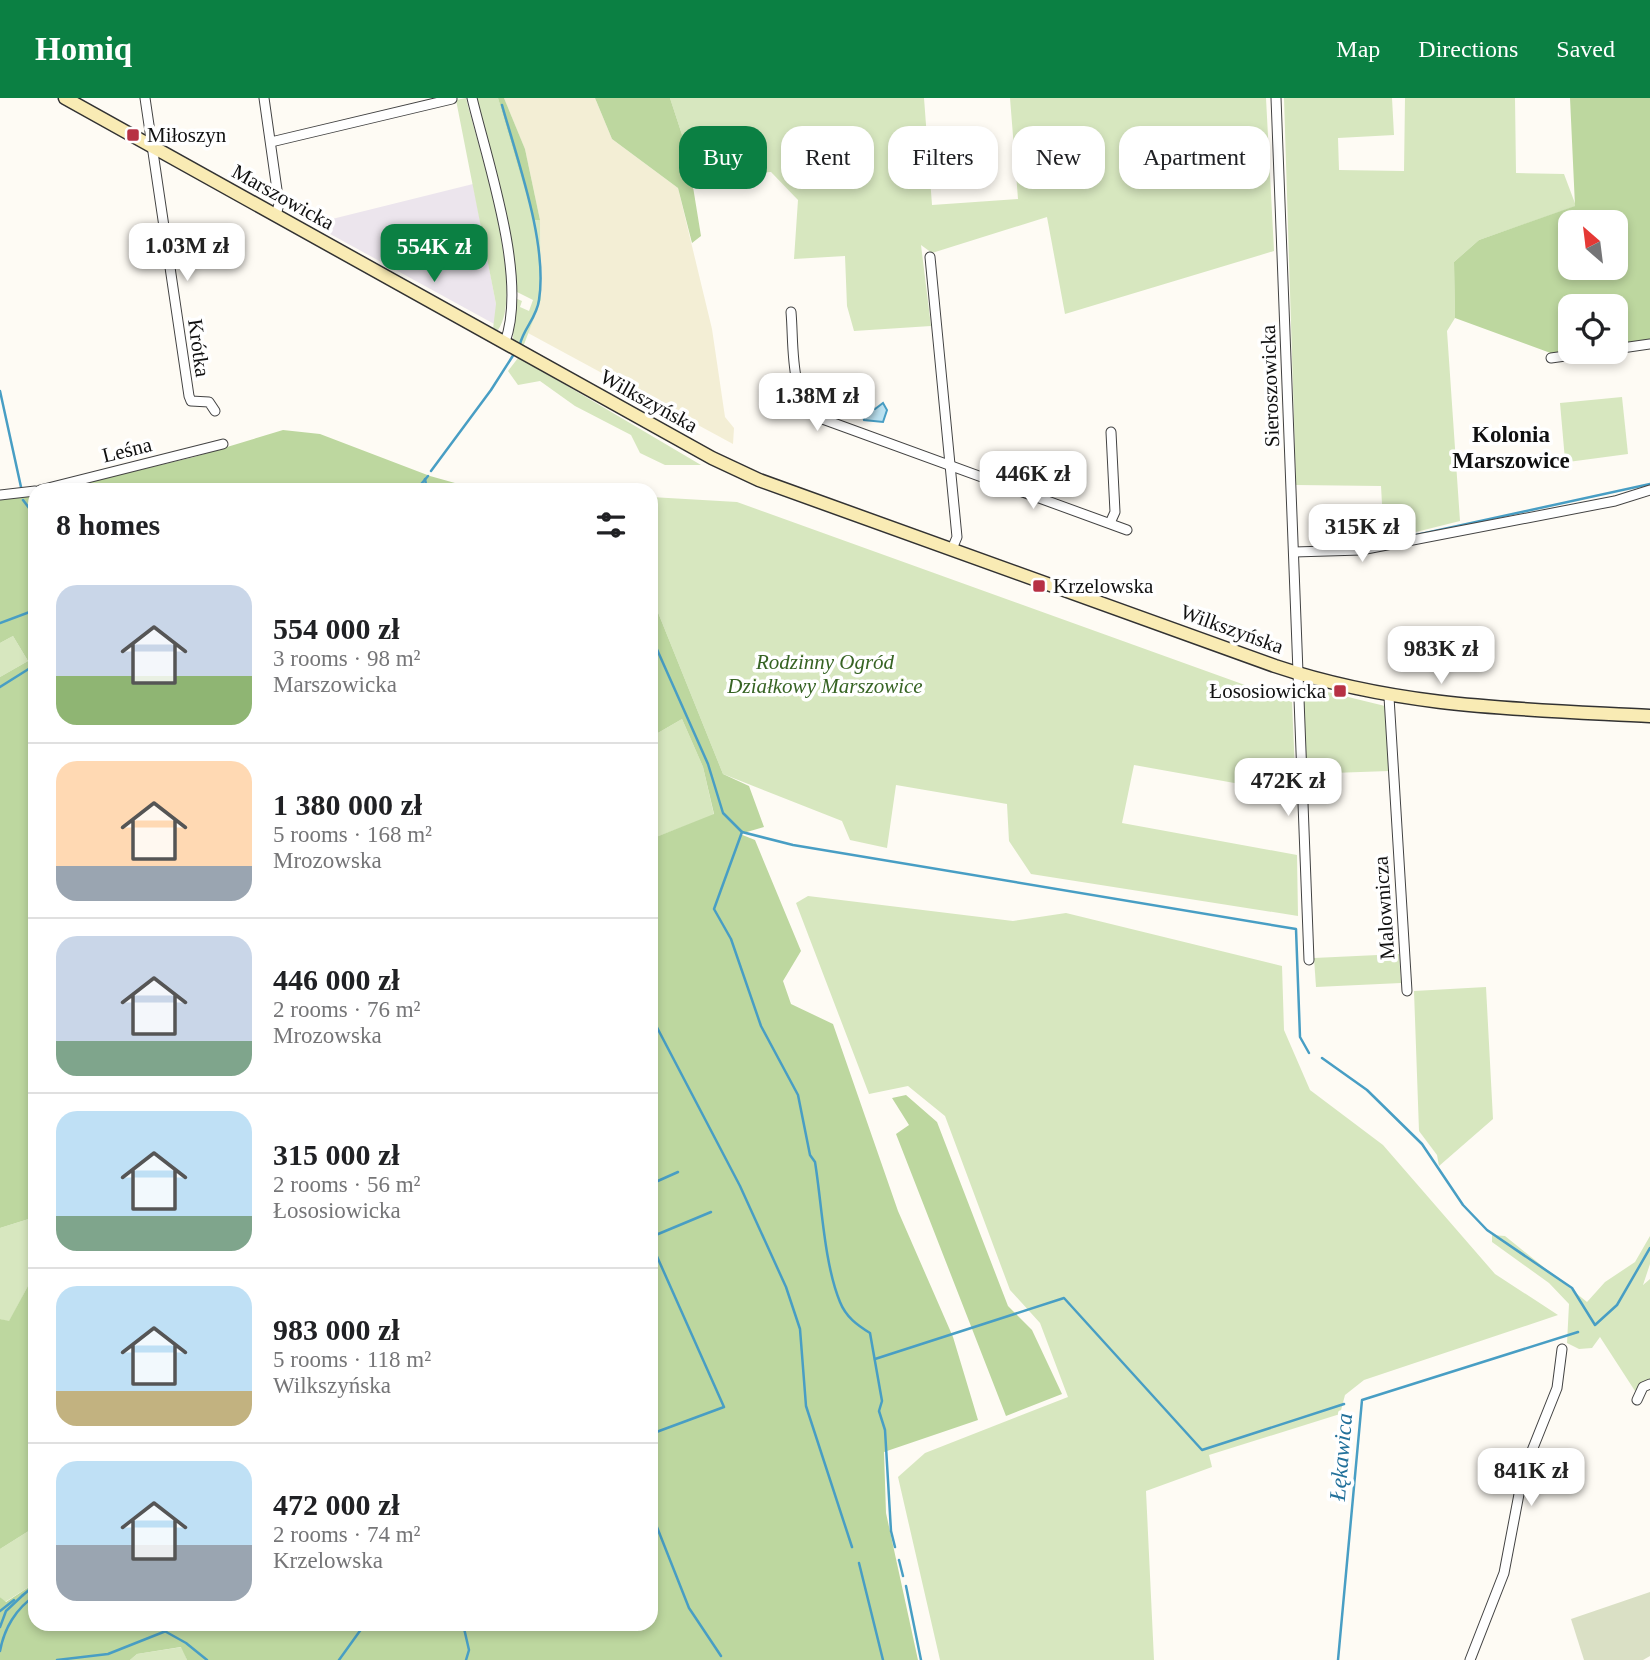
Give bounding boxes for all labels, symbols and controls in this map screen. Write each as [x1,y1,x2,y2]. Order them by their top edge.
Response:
text: Homiq [35,31,132,67]
text: Map [1336,36,1380,62]
text: Directions [1418,36,1518,62]
text: Saved [1556,36,1615,62]
place label: Miłoszyn [147,123,227,147]
chip: Buy [679,126,767,189]
chip: Rent [781,126,874,189]
chip: Filters [888,126,998,189]
chip: New [1012,126,1105,189]
chip: Apartment [1119,126,1270,189]
marker: Miłoszyn [125,127,141,143]
street label: Marszowicka [228,159,339,235]
north arrow [1558,210,1628,280]
map controls [1558,210,1628,364]
pin: 1.03M zł [115,223,259,283]
pin: 554K zł [369,225,499,284]
text: 1.03M zł [145,233,229,258]
text: 554K zł [397,234,471,259]
button: locate [1558,294,1628,364]
street label: Krótka [183,317,215,379]
street label: Sieroszowicka [1256,324,1284,448]
street label: Wilkszyńska [596,364,702,438]
pin: 1.38M zł [745,374,889,433]
text: 1.38M zł [775,383,859,408]
district label: Kolonia Marszowice [1452,422,1570,473]
street label: Leśna [100,432,155,468]
pin: 446K zł [968,452,1098,511]
text: 446K zł [996,461,1070,486]
pin: 315K zł [1297,504,1427,564]
icon: filters [592,506,630,544]
text: 8 homes [56,508,160,541]
text: 315K zł [1325,514,1399,539]
place label: Krzelowska [1053,574,1154,598]
marker: Krzelowska [1031,578,1047,594]
street label: Wilkszyńska [1177,599,1287,659]
text: 554 000 zł [273,612,400,645]
icon: home [112,613,196,697]
pin: 983K zł [1376,626,1506,686]
text: 983K zł [1404,636,1478,661]
text: 3 rooms · 98 m² [273,646,420,671]
park label: Rodzinny Ogród Działkowy Marszowice [726,650,923,698]
text: Marszowicka [273,672,397,697]
place label: Łososiowicka [1209,679,1327,703]
marker: Łososiowicka [1332,683,1348,699]
pin: 472K zł [1223,758,1353,818]
text: 472K zł [1251,768,1325,793]
text: 1 380 000 zł [273,788,422,821]
icon: home [112,789,196,873]
text: 5 rooms · 168 m² [273,822,432,847]
text: Mrozowska [273,848,382,873]
street label: Malownicza [1368,855,1400,961]
text: 446 000 zł [273,963,400,996]
icon: home [112,964,196,1048]
text: 2 rooms · 76 m² [273,997,420,1022]
text: Mrozowska [273,1023,382,1048]
text: 315 000 zł [273,1138,400,1171]
icon: home [112,1139,196,1223]
text: 2 rooms · 56 m² [273,1172,420,1197]
text: Łososiowicka [273,1198,401,1223]
text: 983 000 zł [273,1313,400,1346]
icon: home [112,1314,196,1398]
text: 5 rooms · 118 m² [273,1347,431,1372]
text: Wilkszyńska [273,1373,391,1398]
water label: Łękawica [1325,1412,1357,1503]
pin: 841K zł [1466,1448,1596,1508]
text: 841K zł [1494,1458,1568,1483]
text: 472 000 zł [273,1488,400,1521]
icon: home [112,1489,196,1573]
text: 2 rooms · 74 m² [273,1522,420,1547]
text: Krzelowska [273,1548,383,1573]

